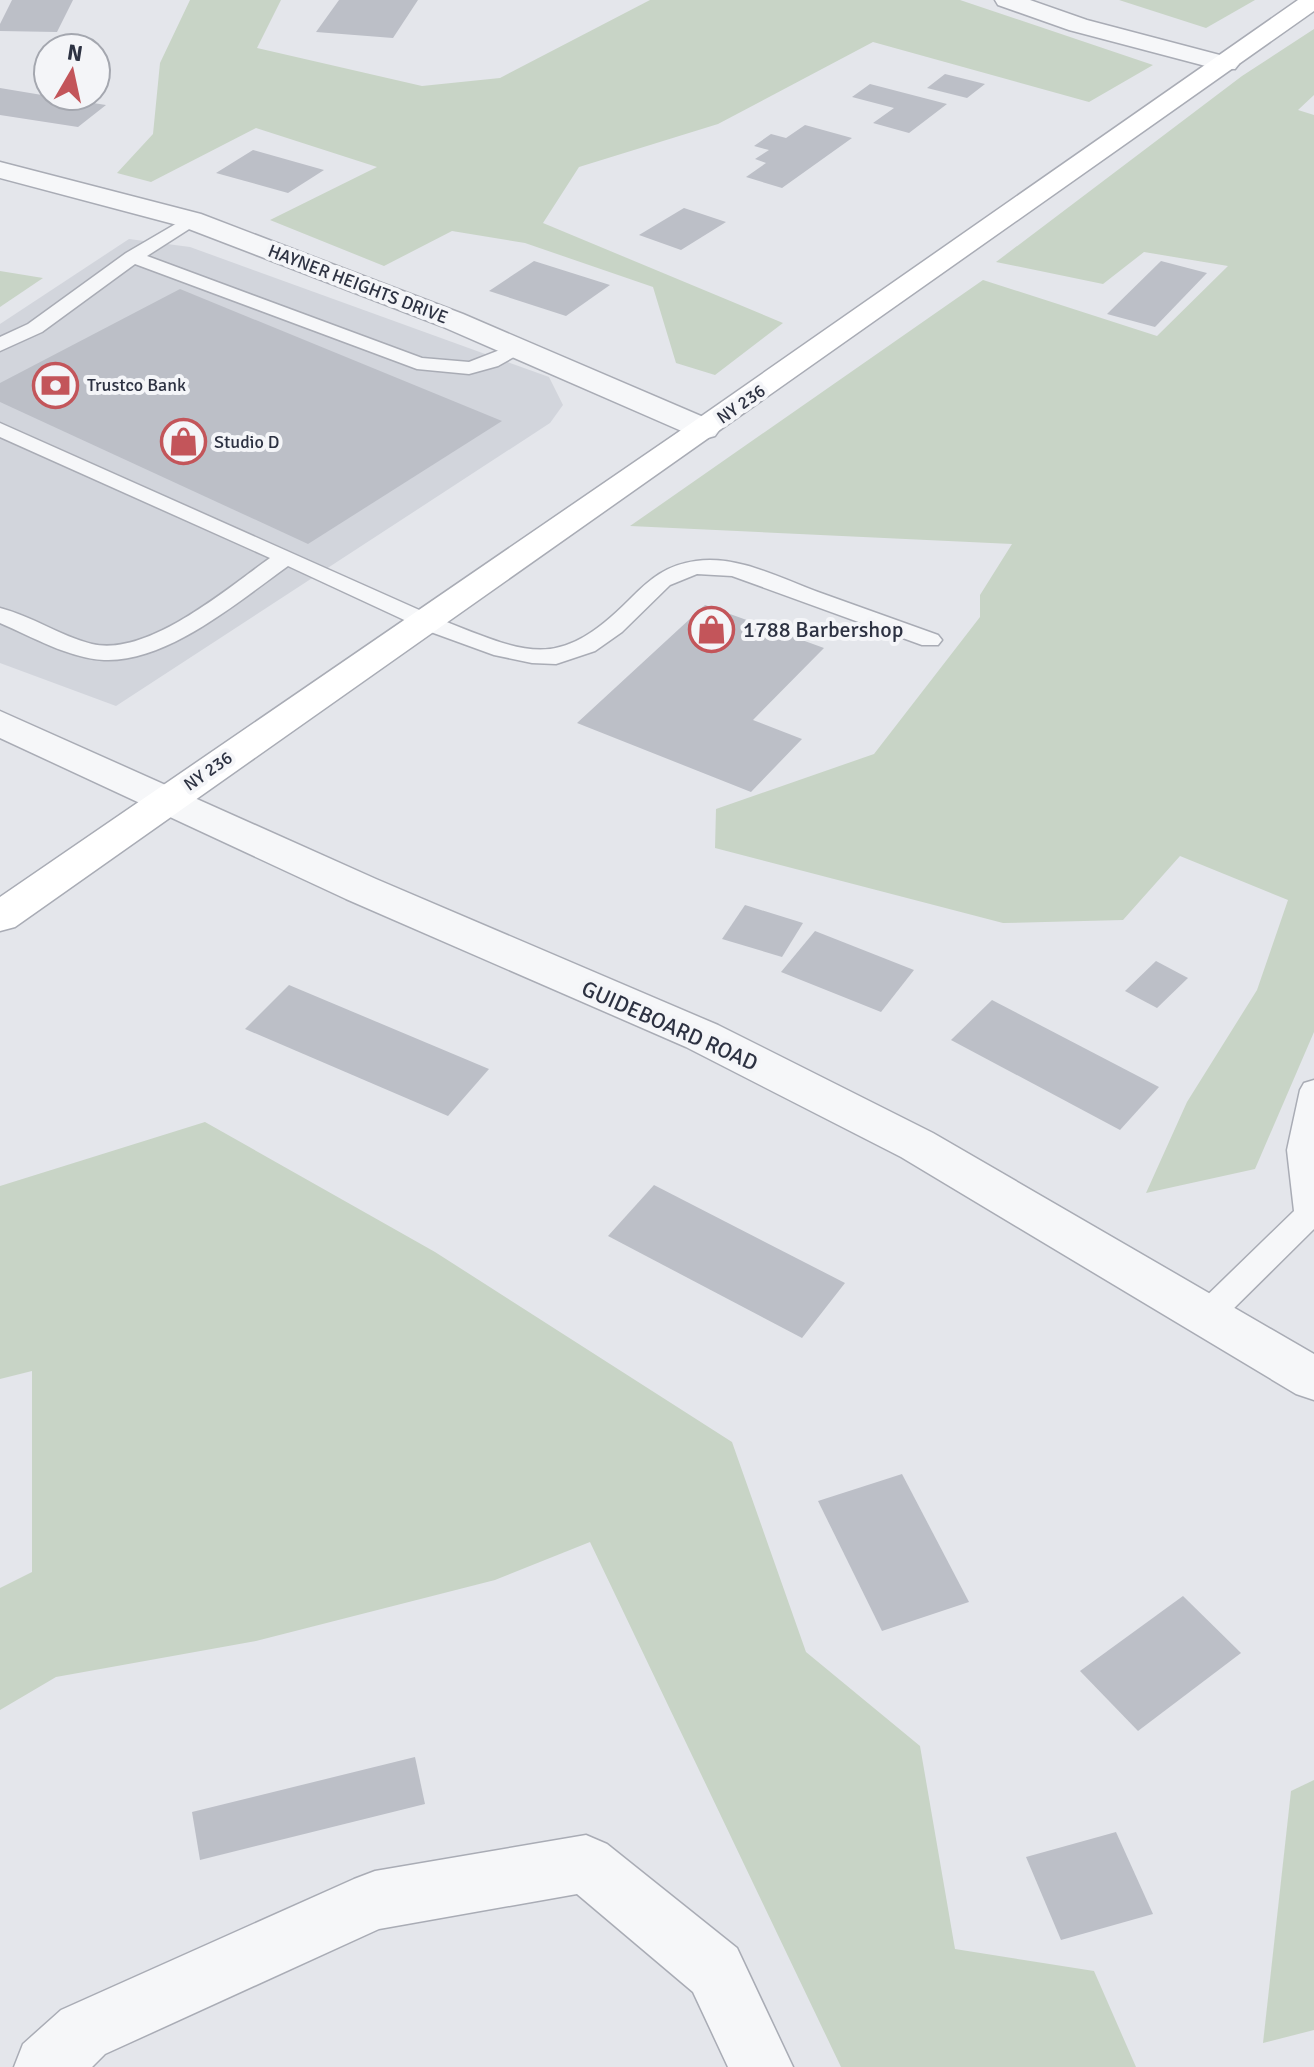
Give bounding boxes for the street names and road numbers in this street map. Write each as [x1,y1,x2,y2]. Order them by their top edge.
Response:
street label: HAYNER HEIGHTS DRIVE [265,240,451,328]
street label: NY 236 [712,379,770,429]
street label: NY 236 [179,746,237,796]
street label: GUIDEBOARD ROAD [578,974,762,1076]

